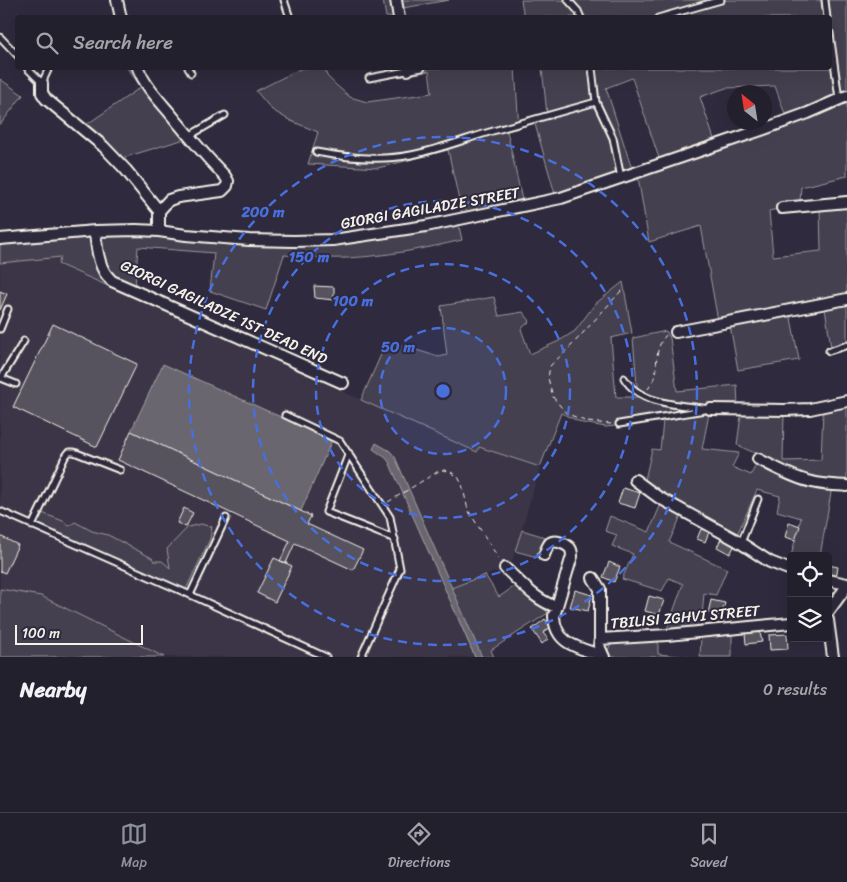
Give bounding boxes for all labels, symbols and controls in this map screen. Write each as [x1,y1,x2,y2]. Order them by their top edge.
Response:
search box [15,15,832,70]
text: Search here [73,26,173,59]
icon: search [33,29,61,57]
north arrow [727,85,772,130]
street label: GIORGI GAGILADZE STREET [339,179,523,237]
text: 200 m [240,199,285,225]
text: 150 m [289,244,330,270]
street label: GIORGI GAGILADZE 1ST DEAD END [116,252,332,372]
text: 100 m [333,288,374,314]
text: 50 m [381,334,416,360]
centre of rings [434,382,452,400]
map controls [787,552,832,642]
button: locate [787,552,832,597]
street label: TBILISI ZGHVI STREET [609,597,762,636]
button: layers [787,597,832,642]
text: 100 m [22,621,60,646]
scale bar [15,622,142,645]
text: Nearby [20,671,86,709]
text: 0 results [763,675,827,704]
tab: Map [120,820,148,875]
tab: Directions [388,820,450,875]
tab: Saved [690,820,727,875]

